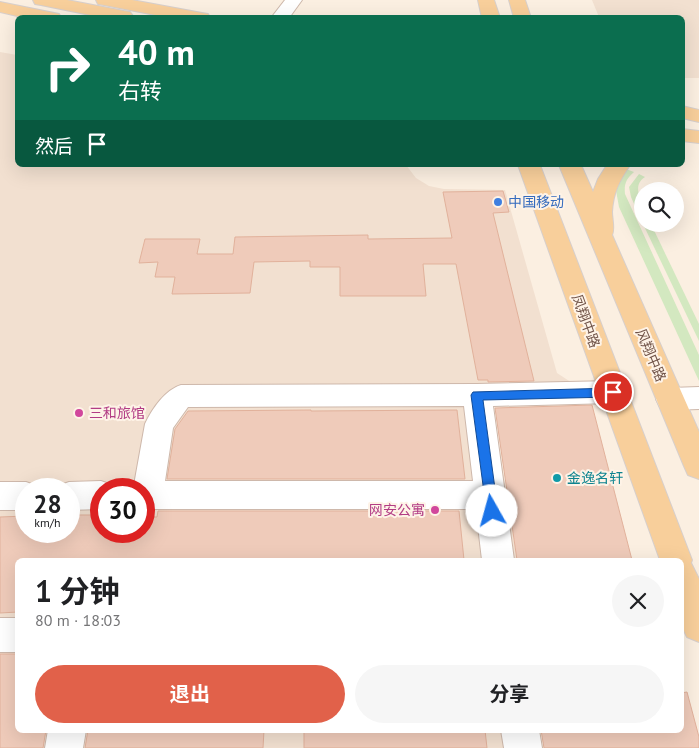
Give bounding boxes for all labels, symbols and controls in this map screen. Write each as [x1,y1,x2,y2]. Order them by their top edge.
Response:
text: 40 m [118,29,195,75]
icon: right [35,35,100,100]
text: 右转 [118,77,162,105]
icon: arrive [83,130,111,158]
text: 然后 [35,134,73,158]
map controls [634,182,684,232]
button: search [634,182,684,232]
place label: 中国移动 [508,193,564,211]
marker: 中国移动 [492,196,504,208]
street label: 凤翔中路 [568,292,604,350]
street label: 风翔中路 [632,326,670,384]
pin [592,371,634,413]
icon: arrive [599,378,627,406]
place label: 三和旅馆 [89,404,145,422]
marker: 三和旅馆 [73,407,85,419]
place label: 金逸名轩 [567,469,623,487]
marker: 金逸名轩 [551,472,563,484]
speed limit sign: 30 [90,478,155,543]
position arrow [465,484,517,536]
text: 28 [33,488,62,520]
place label: 网安公寓 [369,501,425,519]
marker: 网安公寓 [429,504,441,516]
text: km/h [34,515,61,530]
text: 1 分钟 [35,571,120,610]
button: close [612,575,664,627]
text: 80 m · 18:03 [35,610,121,630]
button: 退出 [35,665,345,723]
button: 分享 [355,665,664,723]

